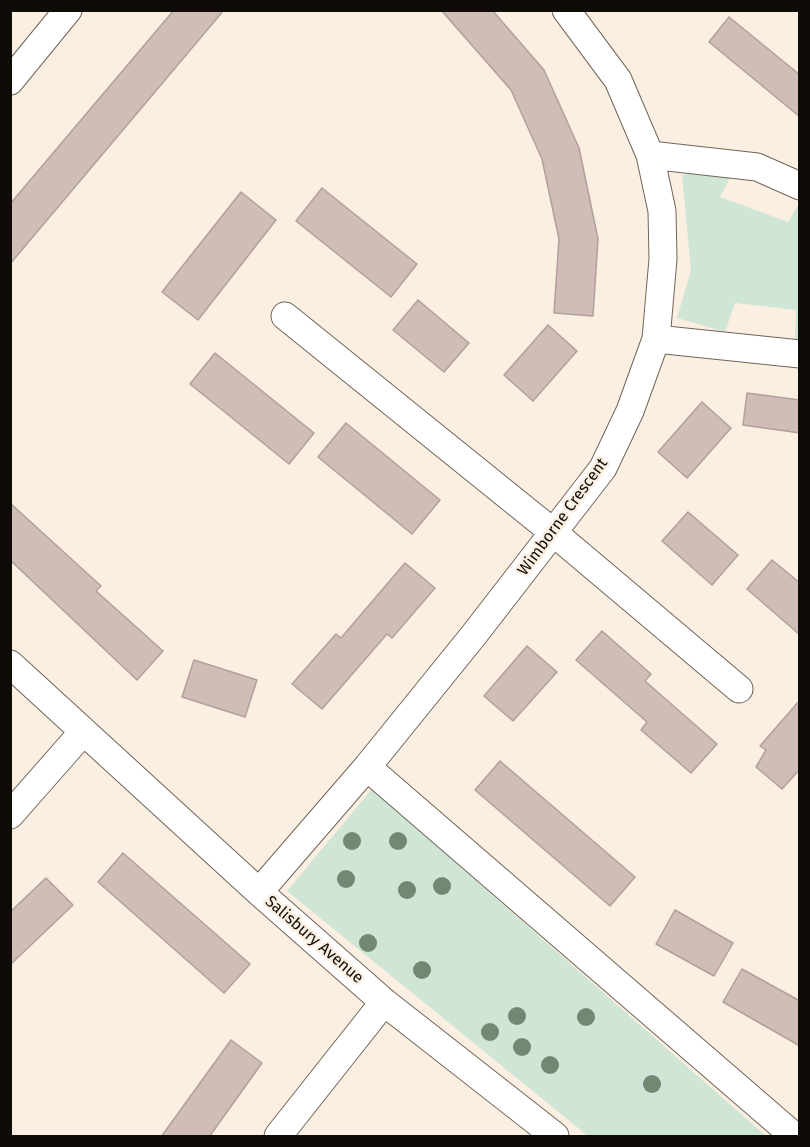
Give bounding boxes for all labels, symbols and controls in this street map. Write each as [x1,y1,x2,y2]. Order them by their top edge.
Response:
street label: Wimborne Crescent [514,454,612,580]
street label: Salisbury Avenue [261,892,367,988]

